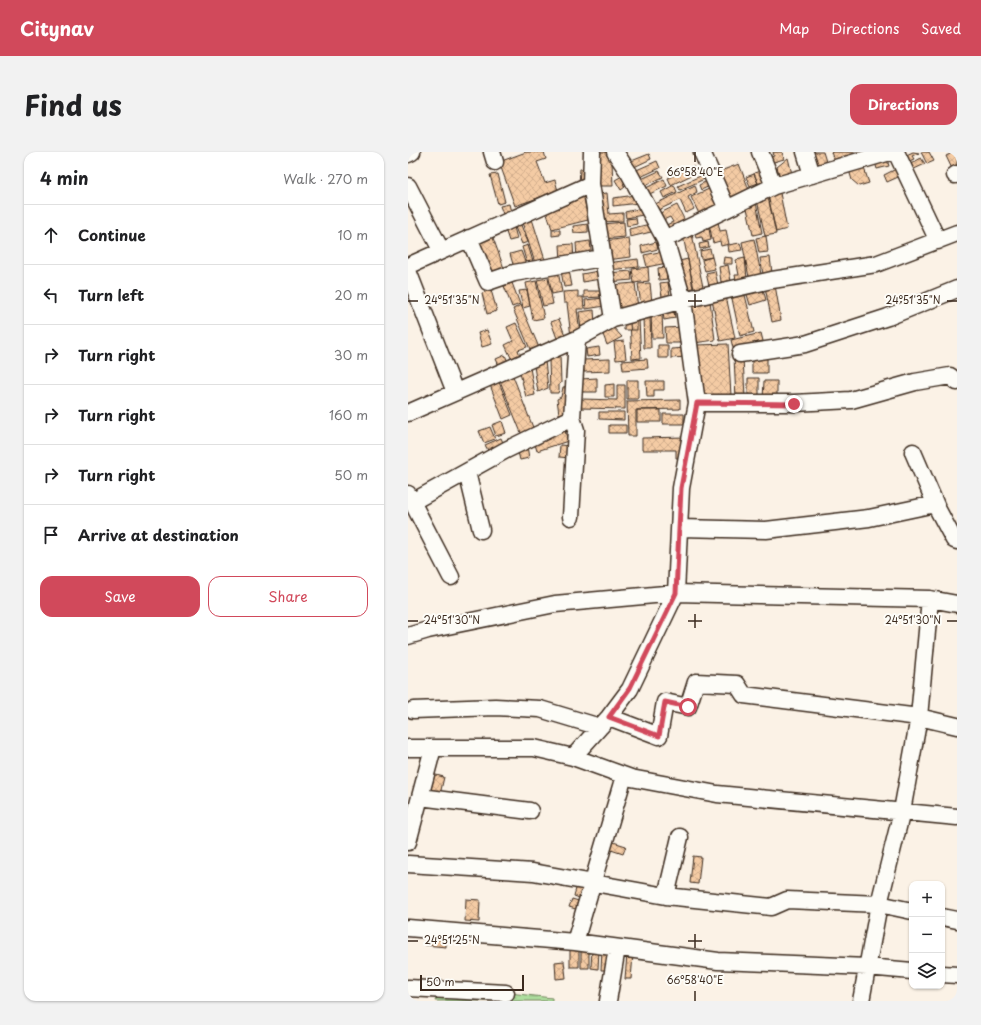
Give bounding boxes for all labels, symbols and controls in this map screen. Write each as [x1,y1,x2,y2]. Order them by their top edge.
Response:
text: Citynav [20,14,94,42]
text: Map [779,18,809,39]
text: Directions [831,18,899,39]
text: Saved [921,18,961,39]
text: Find us [24,83,122,126]
button: Directions [850,84,957,125]
text: 66°58'40"E [667,164,723,179]
text: 4 min [40,165,88,191]
text: Walk · 270 m [283,169,368,188]
text: Continue [78,223,146,246]
icon: ahead [40,224,62,246]
text: 10 m [338,225,368,244]
text: Turn left [78,283,144,306]
icon: left [40,284,62,306]
text: 20 m [334,285,368,304]
text: 24°51'35"N [424,292,480,307]
text: 24°51'35"N [885,292,941,307]
text: Turn right [78,343,155,366]
icon: right [40,344,62,366]
text: 30 m [334,345,368,364]
route end [785,395,803,413]
text: Turn right [78,403,155,426]
icon: right [40,404,62,426]
text: 160 m [329,405,368,424]
text: Turn right [78,463,155,486]
icon: right [40,464,62,486]
text: 50 m [334,465,368,484]
text: Arrive at destination [78,523,239,546]
icon: arrive [40,524,62,546]
button: Save [40,576,200,617]
button: Share [208,576,368,617]
text: 24°51'30"N [424,612,480,627]
text: 24°51'30"N [885,612,941,627]
route start [679,698,697,716]
map controls [909,881,945,989]
button: + [909,881,945,917]
button: − [909,917,945,953]
text: 24°51'25"N [424,932,480,947]
button: layers [909,953,945,989]
text: 66°58'40"E [667,972,723,987]
scale bar [420,973,524,992]
text: 50 m [426,973,455,990]

